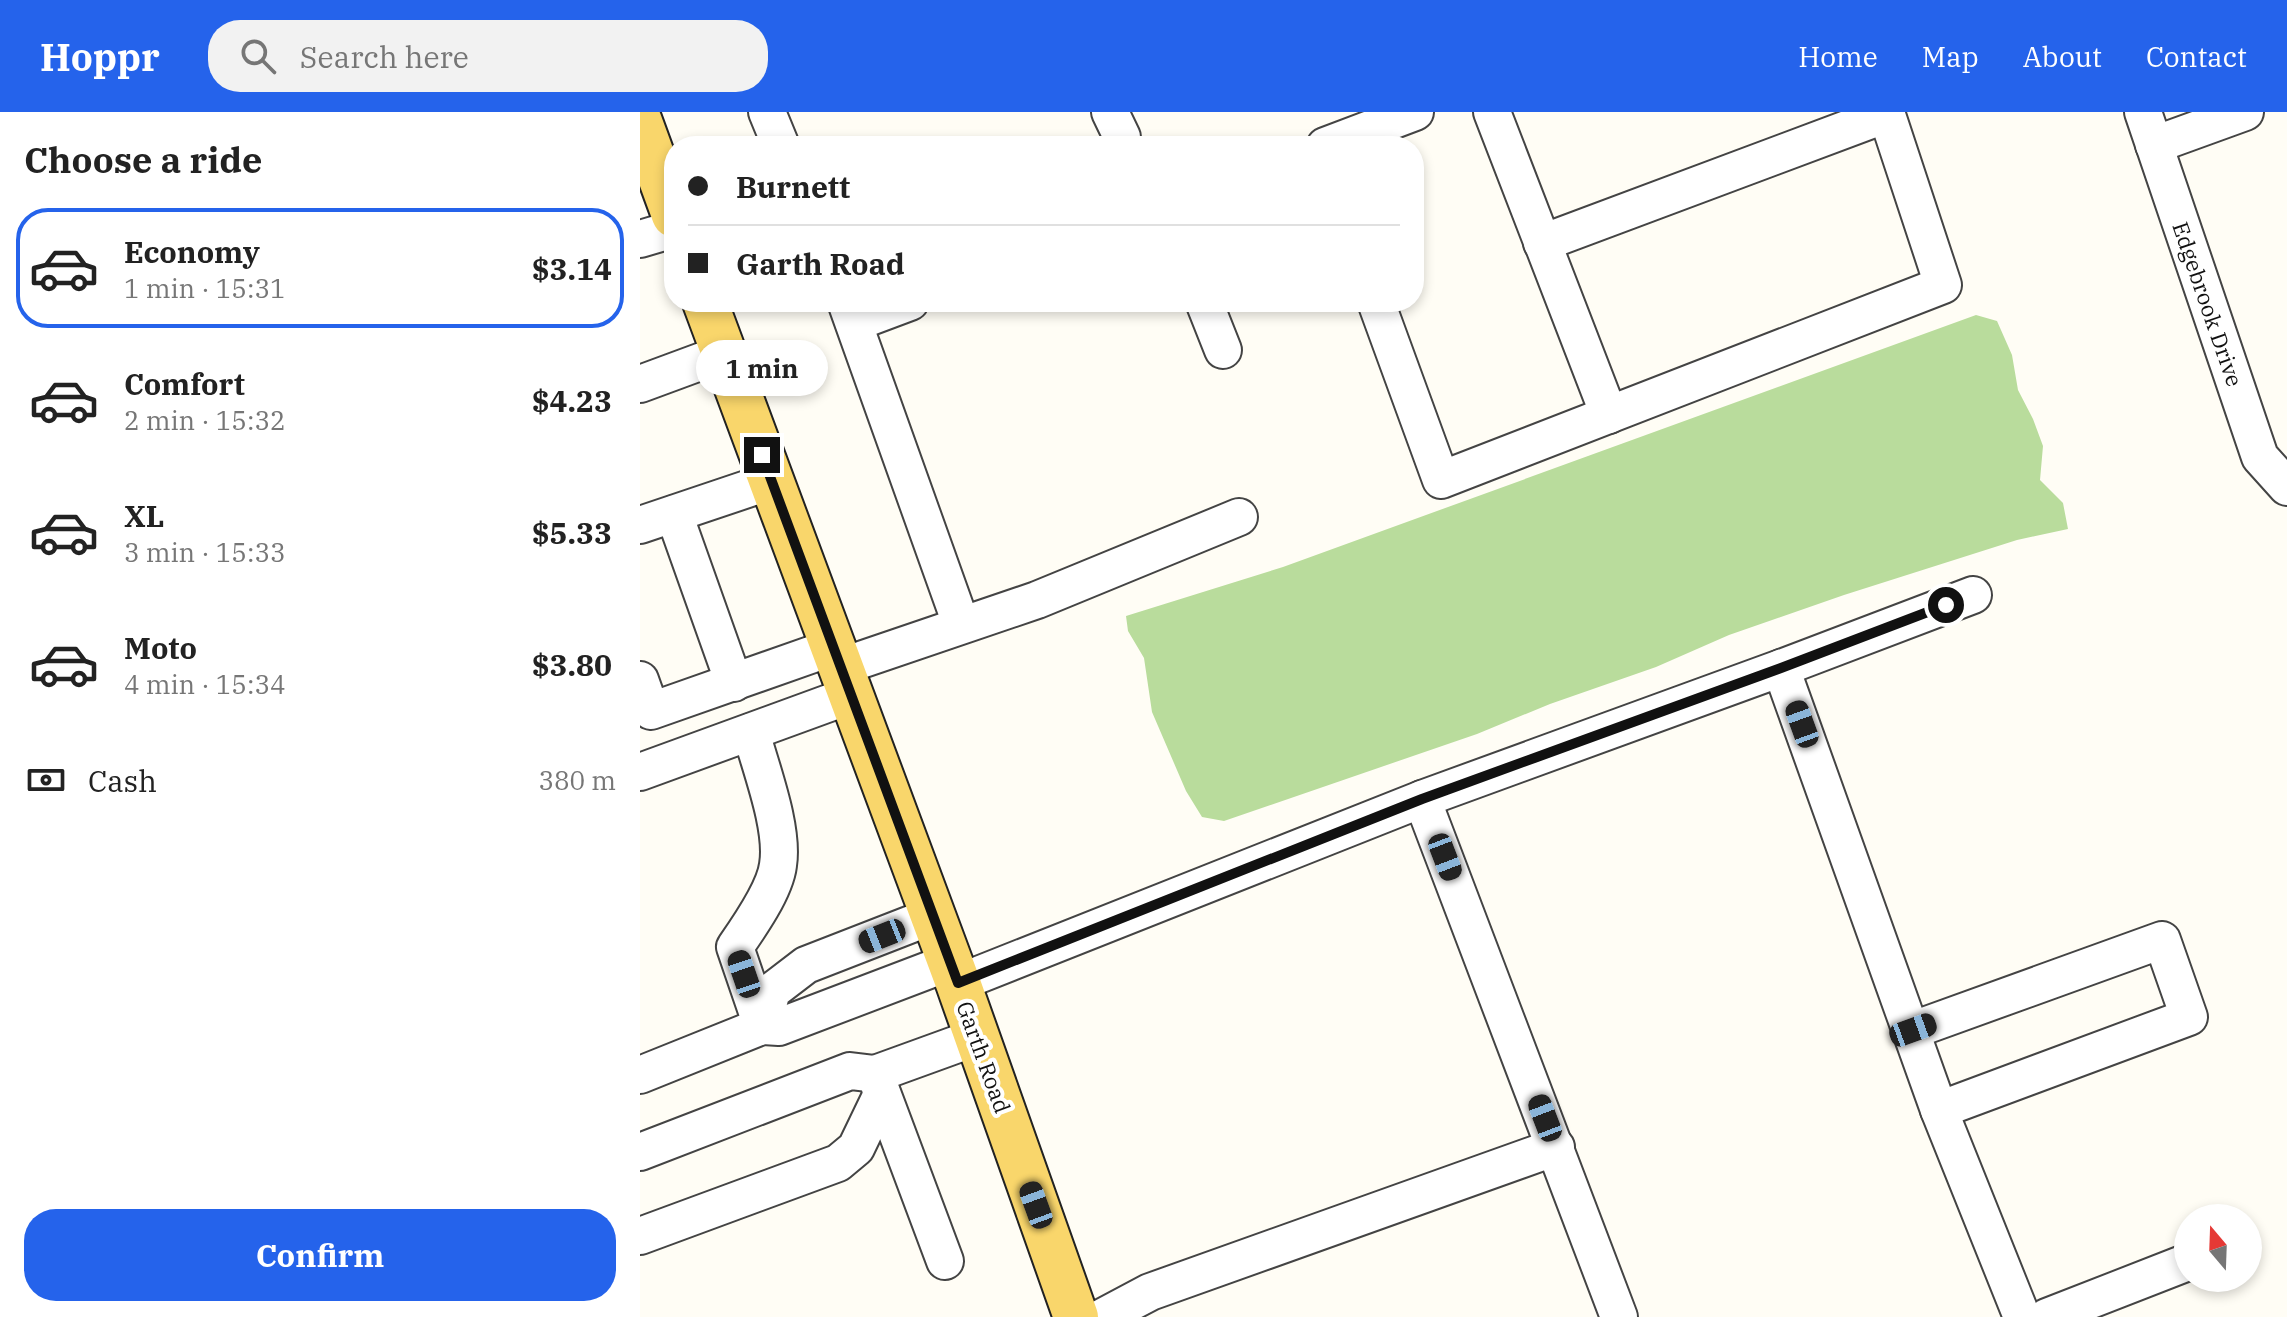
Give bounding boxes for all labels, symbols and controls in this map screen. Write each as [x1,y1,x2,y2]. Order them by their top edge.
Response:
search box [208,20,768,92]
text: Hoppr [40,32,160,81]
icon: search [236,34,280,78]
text: Search here [300,37,469,76]
text: Home [1798,38,1878,75]
text: Map [1922,38,1979,75]
text: About [2023,38,2102,75]
text: Contact [2146,38,2247,75]
text: Choose a ride [24,136,263,183]
text: Burnett [736,167,850,206]
street label: Edgebrook Drive [2166,218,2250,390]
icon: car [28,232,100,304]
text: Economy [124,232,260,271]
text: Garth Road [736,244,905,283]
text: $3.14 [532,249,612,288]
text: 1 min · 15:31 [124,271,286,305]
callout: 1 min [696,339,828,395]
text: 1 min [726,351,798,385]
icon: car [28,364,100,436]
text: Comfort [124,364,245,403]
text: $4.23 [532,381,612,420]
text: 2 min · 15:32 [124,403,286,437]
route end [744,437,780,473]
icon: car [28,496,100,568]
text: XL [124,496,164,535]
text: $5.33 [532,513,612,552]
text: 3 min · 15:33 [124,535,286,569]
route start [1928,587,1964,623]
icon: car [28,628,100,700]
text: Moto [124,628,197,667]
text: $3.80 [532,645,612,684]
text: 4 min · 15:34 [124,667,286,701]
car [1783,697,1821,751]
icon: cash [24,758,68,802]
text: Cash [88,761,157,800]
text: 380 m [538,763,616,797]
car [1425,830,1465,884]
car [855,916,909,956]
car [725,947,763,1001]
street label: Garth Road [950,997,1018,1117]
car [1886,1011,1940,1049]
car [1525,1091,1565,1145]
car [1017,1178,1055,1232]
north arrow [2174,1204,2262,1292]
map controls [2174,1204,2262,1292]
button: Confirm [24,1209,616,1301]

